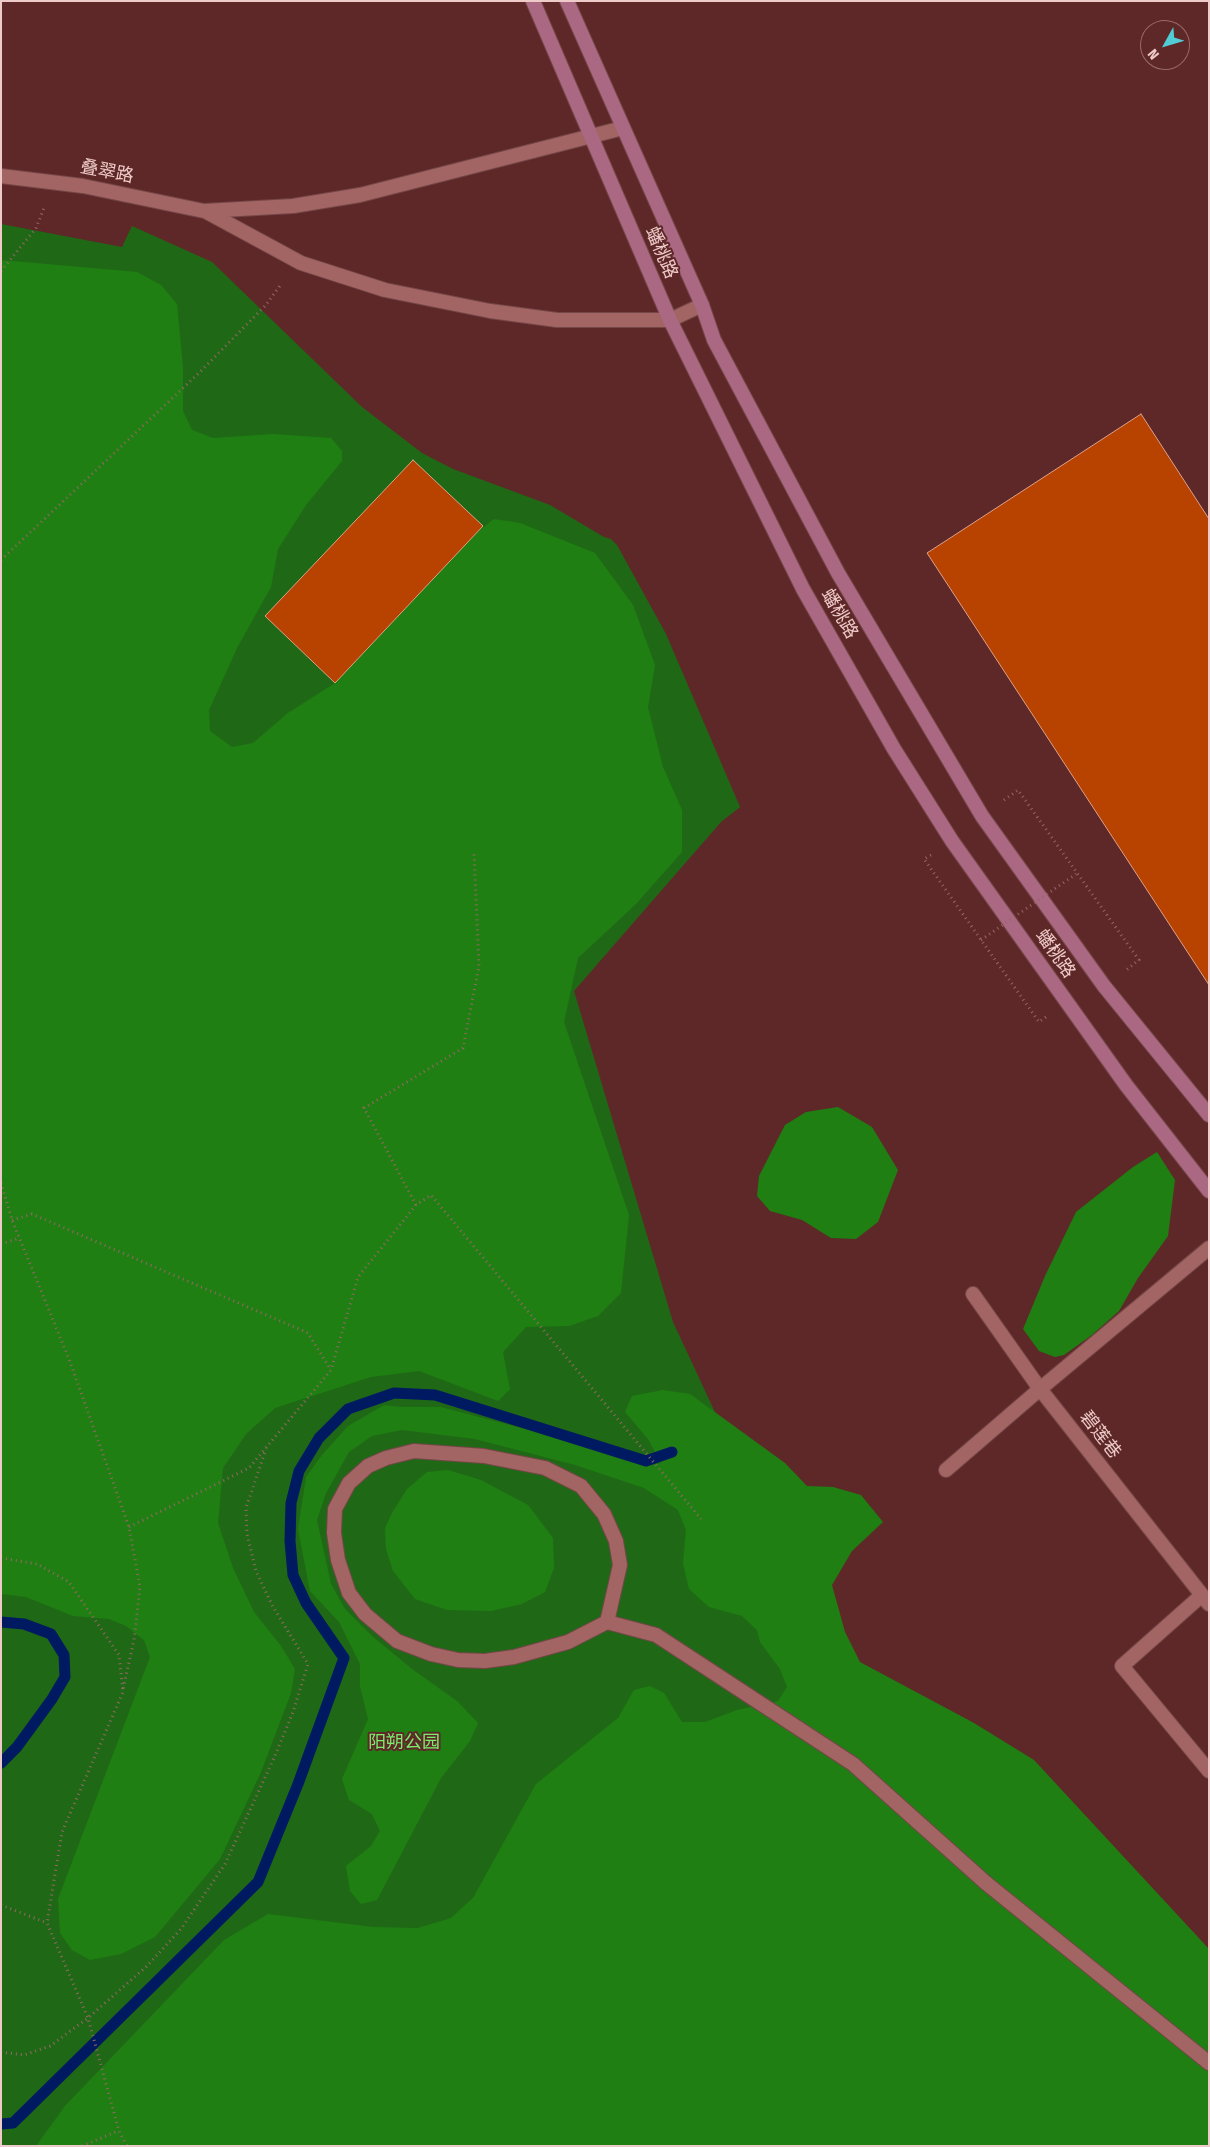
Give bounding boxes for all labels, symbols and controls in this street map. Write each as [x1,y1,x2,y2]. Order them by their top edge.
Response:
north arrow [1140,20,1190,70]
text: N [1144,46,1163,63]
street label: 叠翠路 [78,156,136,188]
street label: 蟠桃路 [641,224,681,282]
street label: 蟠桃路 [816,585,862,643]
street label: 蟠桃路 [1031,926,1079,982]
street label: 碧莲巷 [1075,1407,1125,1463]
park label: 阳朔公园 [368,1732,440,1754]

